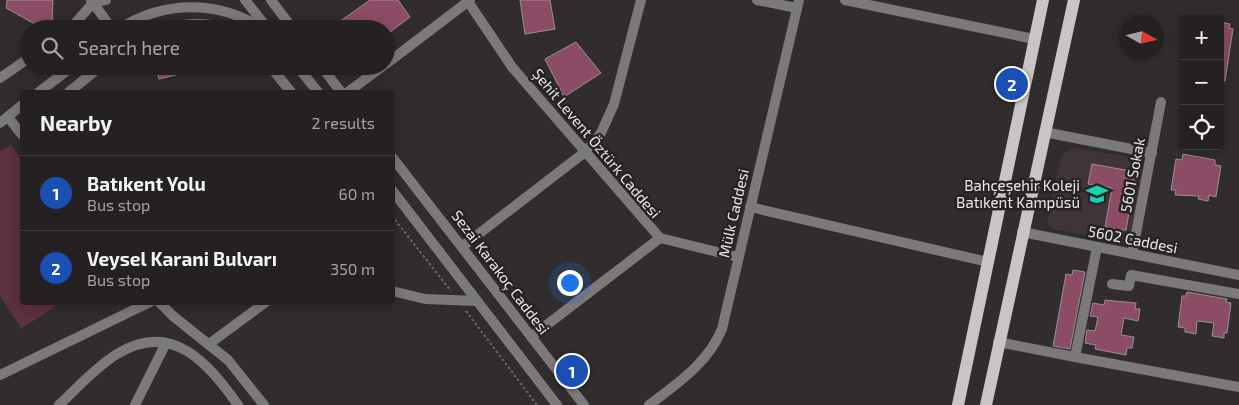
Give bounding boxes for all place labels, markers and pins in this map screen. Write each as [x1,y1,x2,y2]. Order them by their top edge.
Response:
pin: 2 [996,65,1028,103]
place label: Bahçeşehir Koleji Batıkent Kampüsü [956,176,1080,211]
school or university icon: Bahçeşehir Koleji Batıkent Kampüsü [1084,181,1110,207]
pin: 1 [556,352,588,390]

